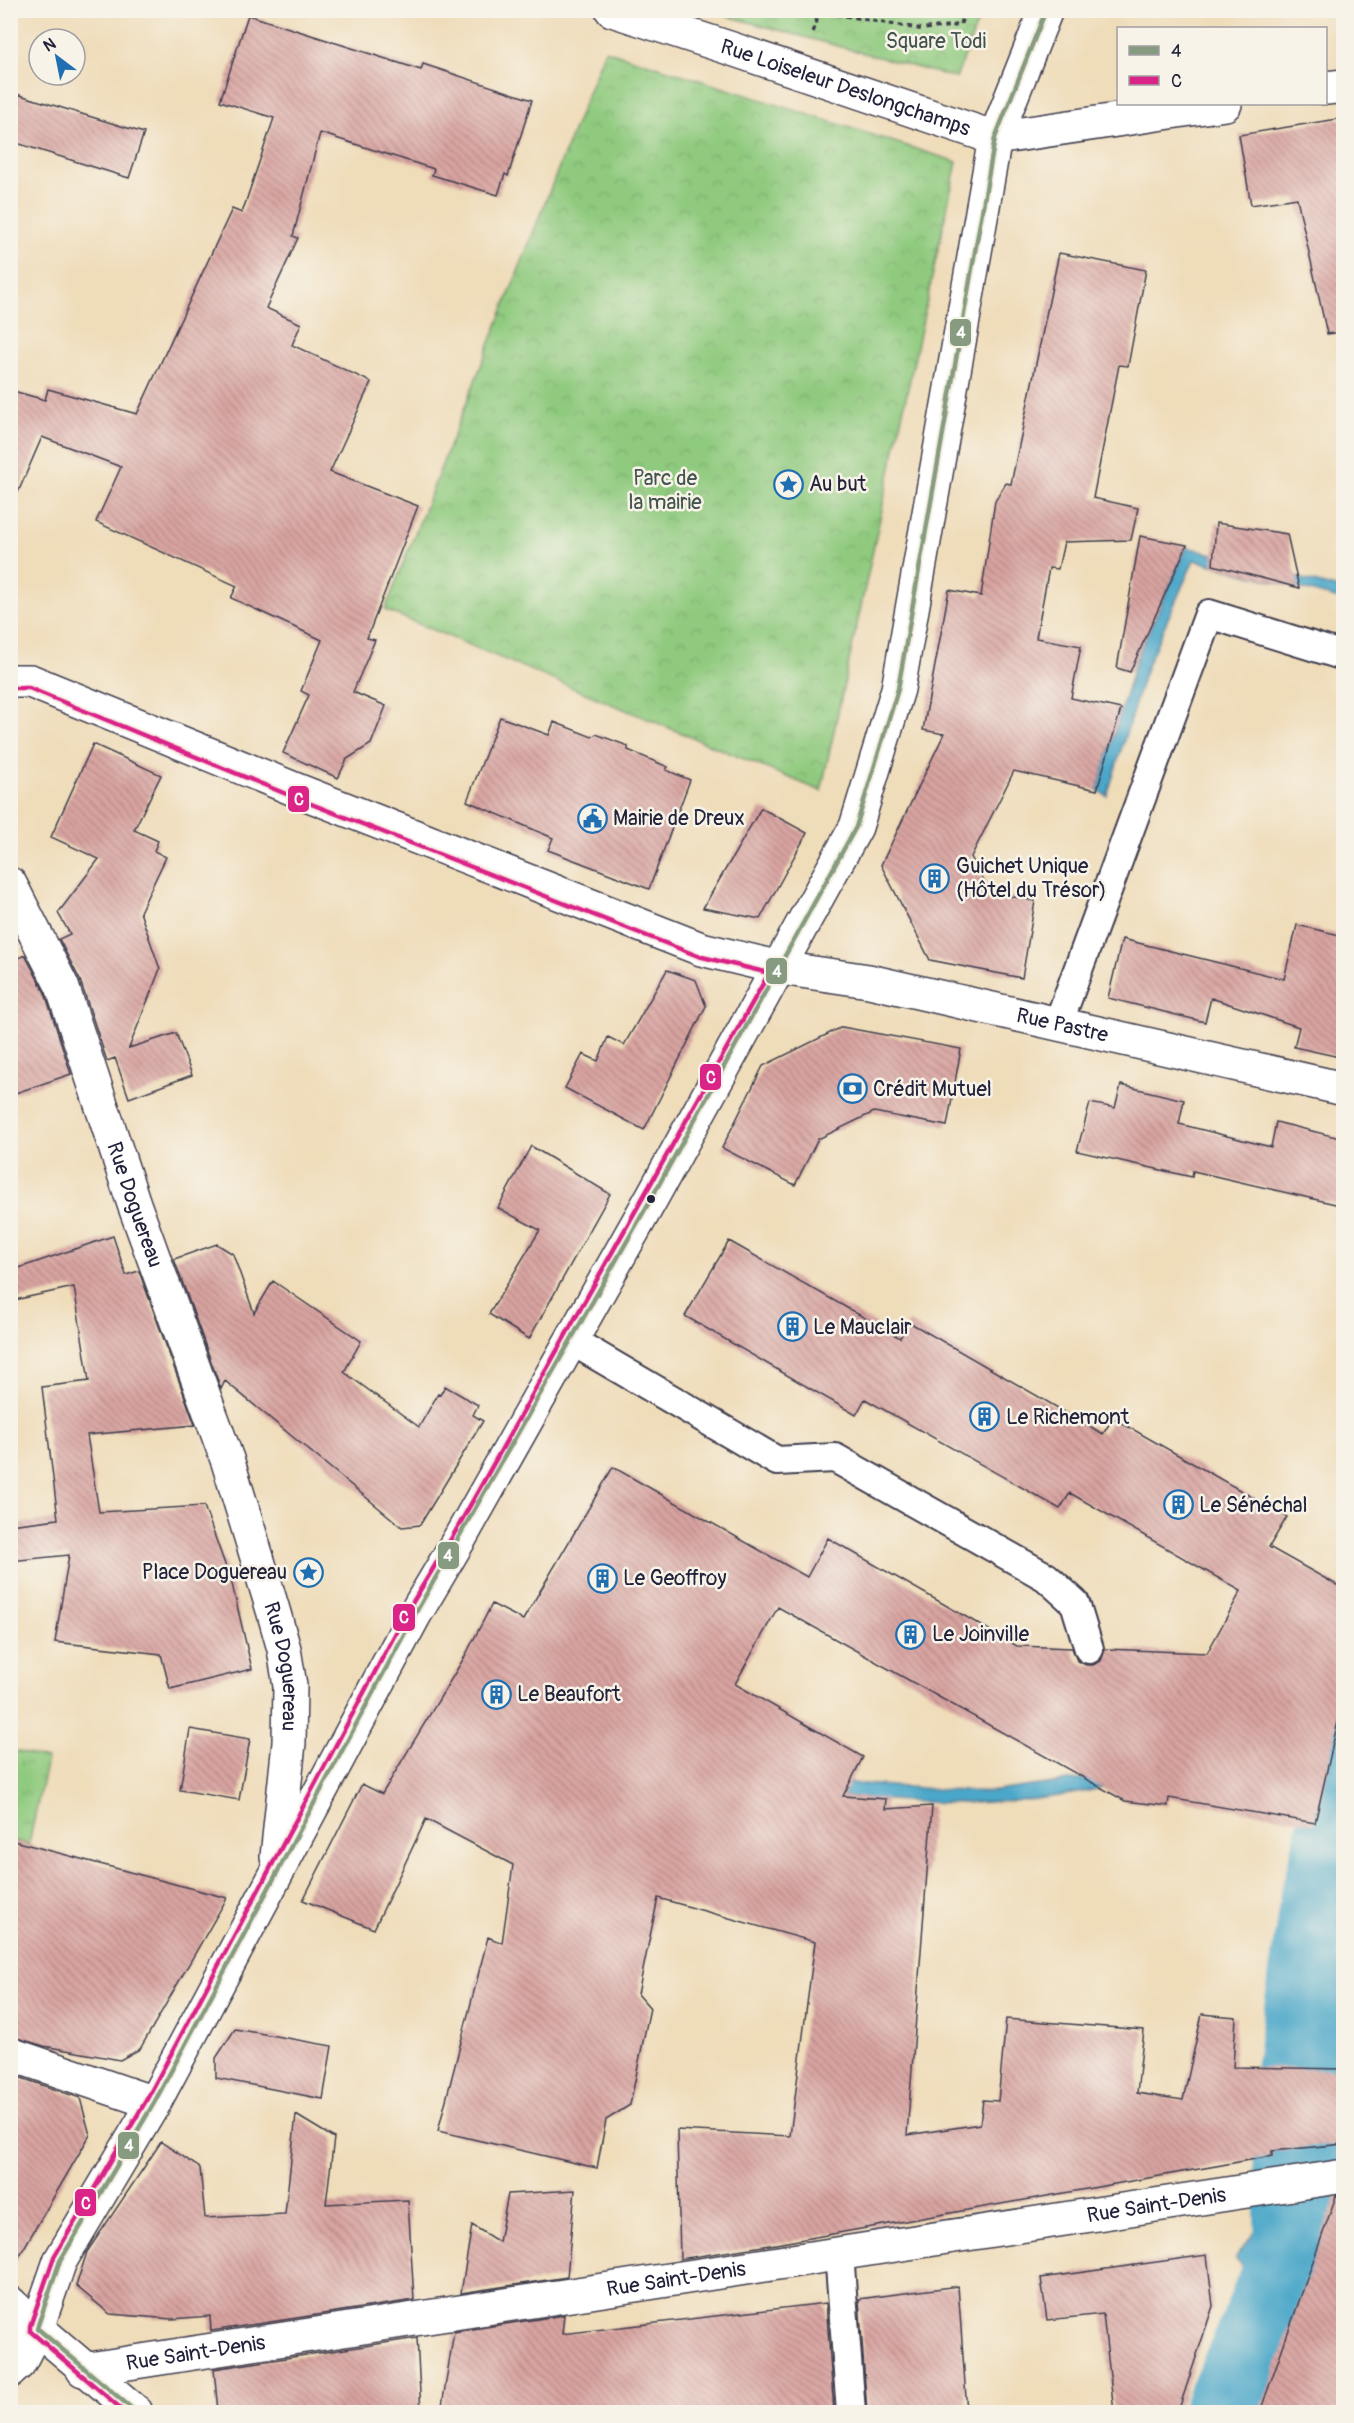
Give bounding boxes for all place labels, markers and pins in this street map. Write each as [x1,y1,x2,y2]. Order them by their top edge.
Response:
place icon: Au but [772,468,804,500]
place label: Au but [809,471,867,498]
public building icon: Mairie de Dreux [576,802,608,834]
place label: Mairie de Dreux [613,805,745,832]
place label: Guichet Unique (Hôtel du Trésor) [956,853,1107,904]
building icon: Guichet Unique (Hôtel du Trésor) [919,862,951,894]
bank icon: Crédit Mutuel [836,1073,868,1105]
place label: Crédit Mutuel [873,1076,992,1103]
unlabelled marker [645,1193,657,1205]
building icon: Le Mauclair [776,1311,808,1343]
place label: Le Mauclair [813,1314,912,1341]
building icon: Le Richemont [969,1401,1001,1433]
place label: Le Richemont [1006,1404,1130,1431]
building icon: Le Sénéchal [1162,1489,1194,1521]
place label: Le Sénéchal [1199,1492,1308,1519]
place icon: Place Doguereau [292,1556,324,1588]
place label: Place Doguereau [142,1559,287,1586]
building icon: Le Geoffroy [586,1562,618,1594]
place label: Le Geoffroy [623,1565,726,1592]
building icon: Le Joinville [895,1618,927,1650]
place label: Le Joinville [932,1621,1030,1648]
building icon: Le Beaufort [480,1678,512,1710]
place label: Le Beaufort [517,1681,621,1708]

